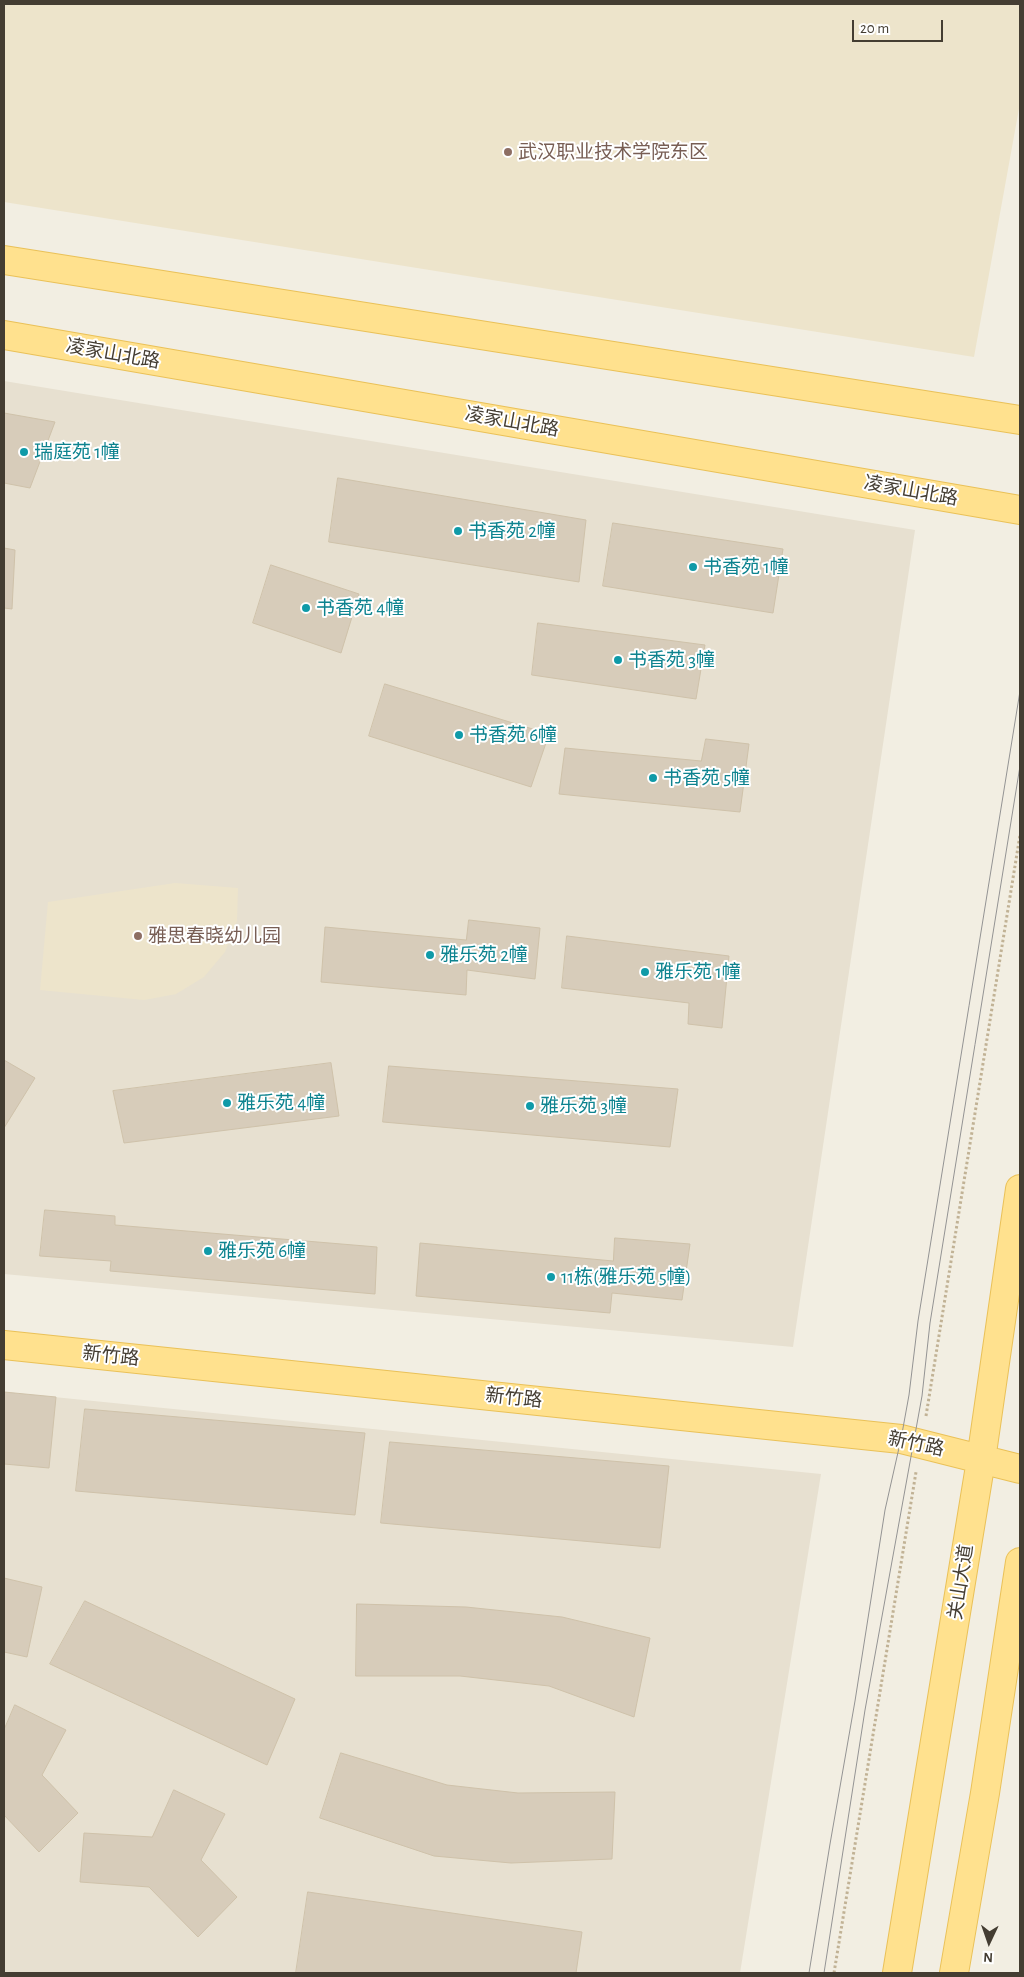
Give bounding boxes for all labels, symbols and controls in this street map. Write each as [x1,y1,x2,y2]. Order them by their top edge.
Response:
scale bar [854,10,945,42]
text: 20 m [860,21,889,36]
place label: 武汉职业技术学院东区 [518,141,708,163]
marker: 武汉职业技术学院东区 [502,146,514,158]
street label: 凌家山北路 [64,335,162,373]
street label: 凌家山北路 [463,403,561,441]
place label: 瑞庭苑 1幢 [34,441,120,463]
marker: 瑞庭苑 1幢 [18,446,30,458]
street label: 凌家山北路 [862,472,960,510]
place label: 书香苑 2幢 [468,520,556,542]
marker: 书香苑 2幢 [452,525,464,537]
place label: 书香苑 1幢 [703,556,789,578]
marker: 书香苑 1幢 [687,561,699,573]
place label: 书香苑 4幢 [316,597,404,619]
marker: 书香苑 4幢 [300,602,312,614]
place label: 书香苑 3幢 [628,649,715,671]
marker: 书香苑 3幢 [612,654,624,666]
place label: 书香苑 6幢 [469,724,557,746]
marker: 书香苑 6幢 [453,729,465,741]
place label: 书香苑 5幢 [663,767,750,789]
marker: 书香苑 5幢 [647,772,659,784]
place label: 雅思春晓幼儿园 [148,925,281,947]
marker: 雅思春晓幼儿园 [132,930,144,942]
place label: 雅乐苑 2幢 [440,944,528,966]
marker: 雅乐苑 2幢 [424,949,436,961]
place label: 雅乐苑 1幢 [655,961,741,983]
marker: 雅乐苑 1幢 [639,966,651,978]
place label: 雅乐苑 4幢 [237,1092,325,1114]
place label: 雅乐苑 3幢 [540,1095,627,1117]
marker: 雅乐苑 4幢 [221,1097,233,1109]
marker: 雅乐苑 3幢 [524,1100,536,1112]
place label: 雅乐苑 6幢 [218,1240,306,1262]
marker: 雅乐苑 6幢 [202,1245,214,1257]
place label: 11栋(雅乐苑 5幢) [561,1266,691,1288]
marker: 11栋(雅乐苑 5幢) [545,1271,557,1283]
street label: 新竹路 [81,1342,141,1370]
street label: 新竹路 [484,1384,544,1412]
street label: 新竹路 [886,1427,946,1461]
street label: 关山大道 [944,1543,978,1621]
north arrow [964,1917,1014,1967]
text: N [983,1950,993,1964]

